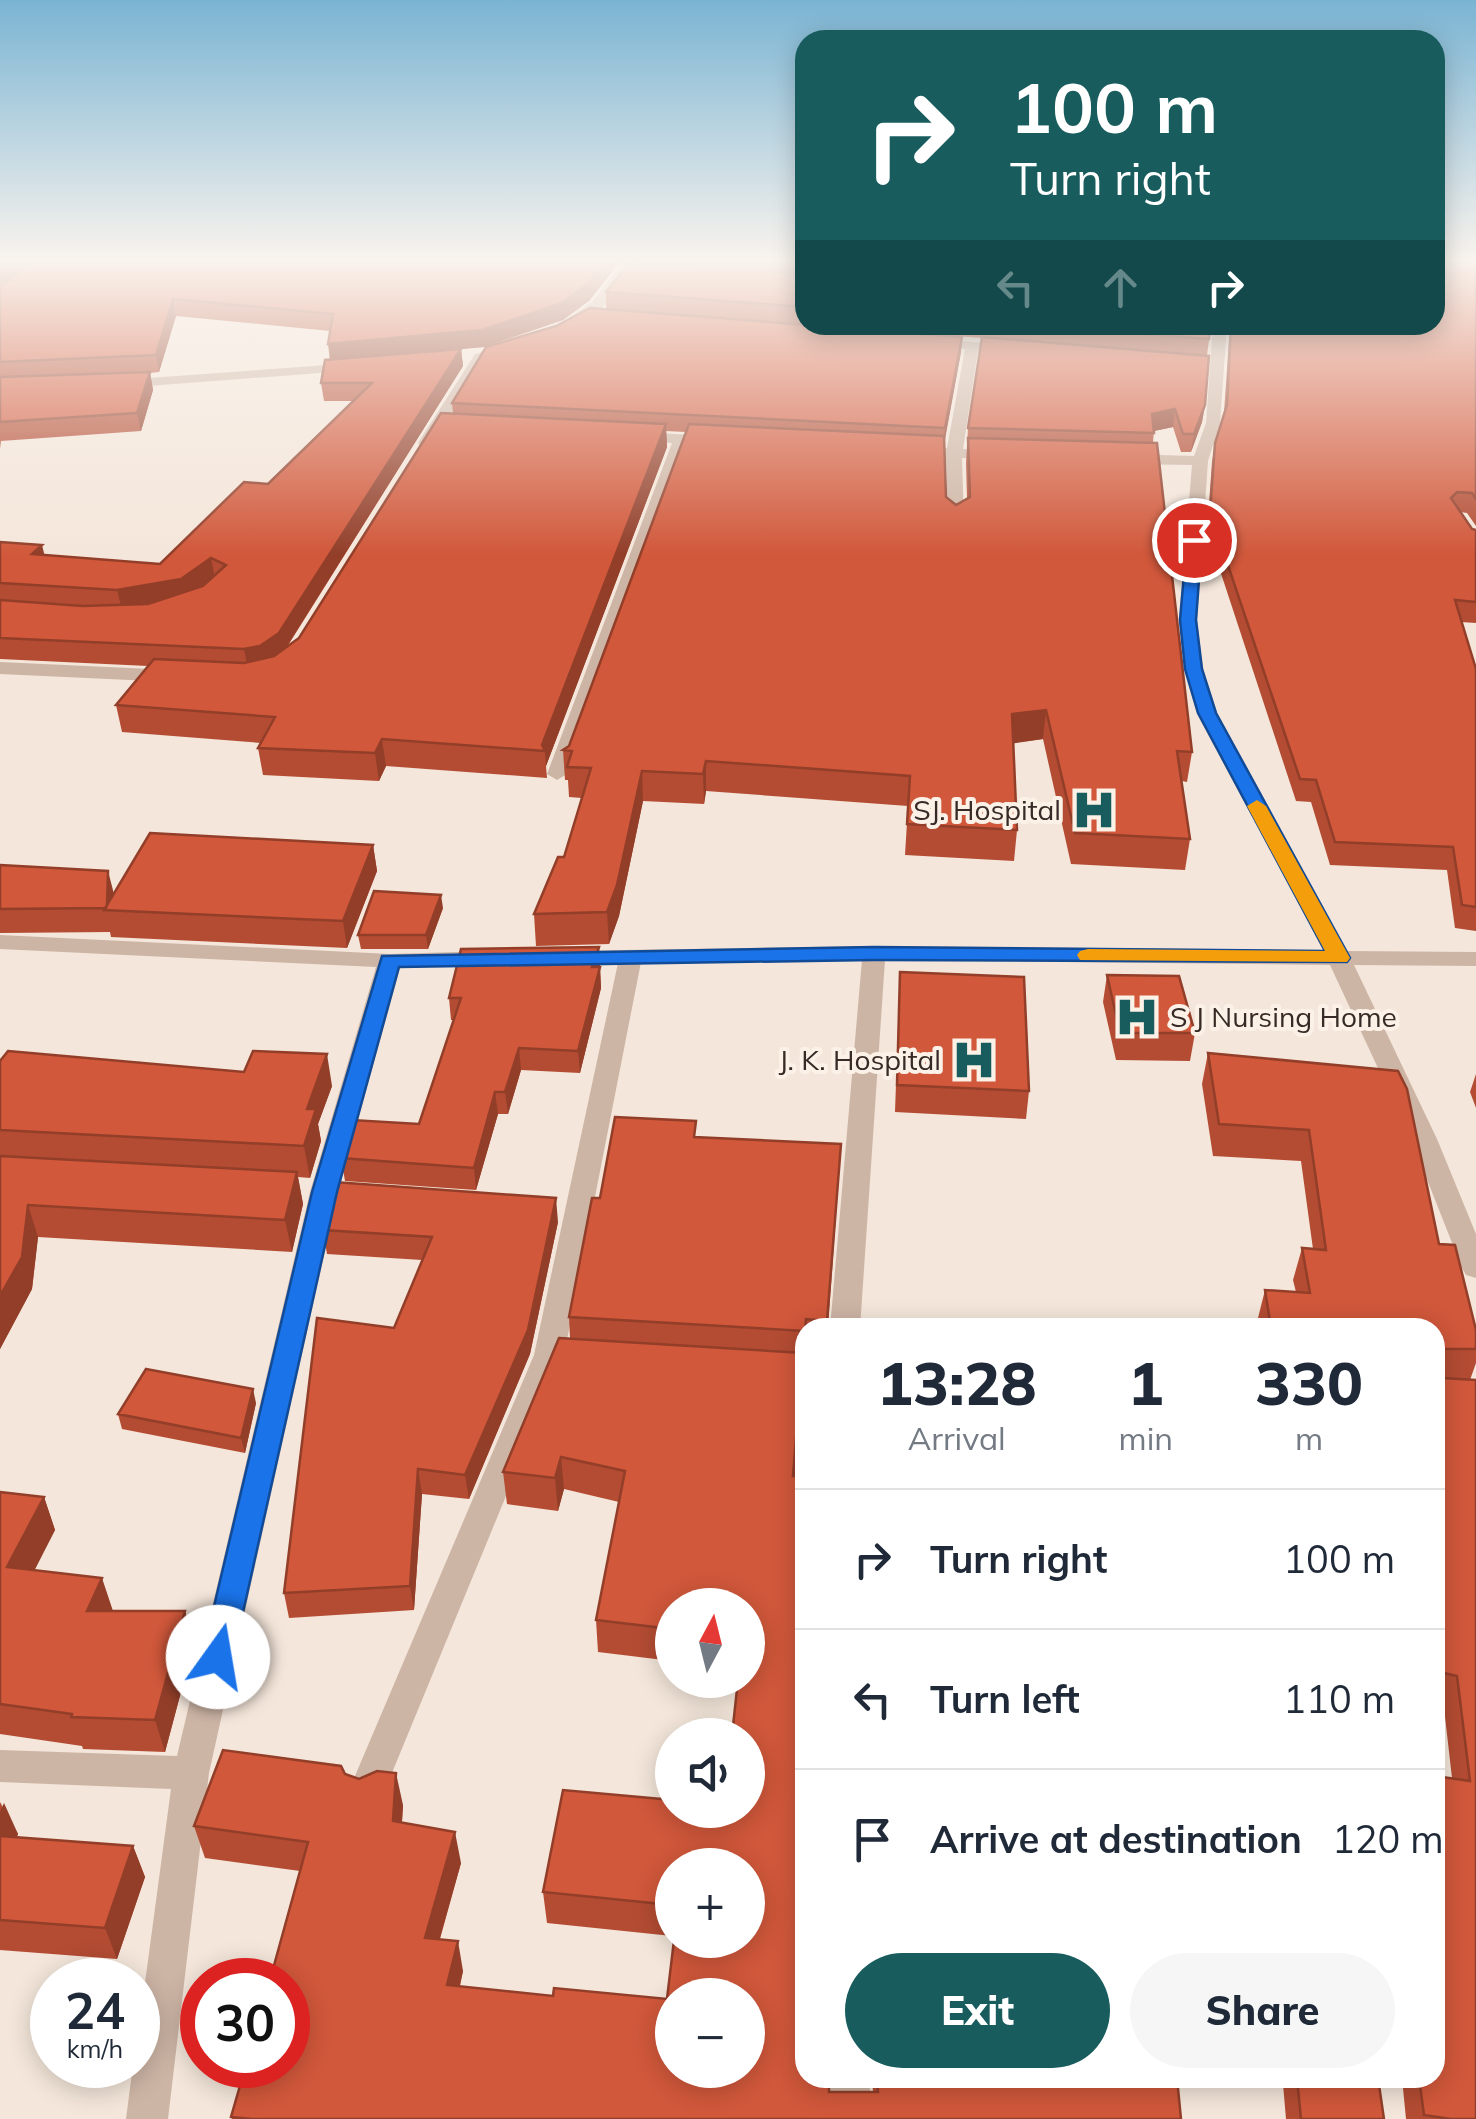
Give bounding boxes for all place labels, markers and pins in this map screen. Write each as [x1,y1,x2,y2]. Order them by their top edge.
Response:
pin [1152,498,1237,583]
hospital icon: SJ. Hospital [1070,786,1118,834]
place label: SJ. Hospital [913,792,1061,827]
hospital icon: S J Nursing Home [1113,993,1161,1041]
place label: S J Nursing Home [1170,999,1397,1034]
hospital icon: J. K. Hospital [950,1036,998,1084]
place label: J. K. Hospital [779,1042,941,1077]

